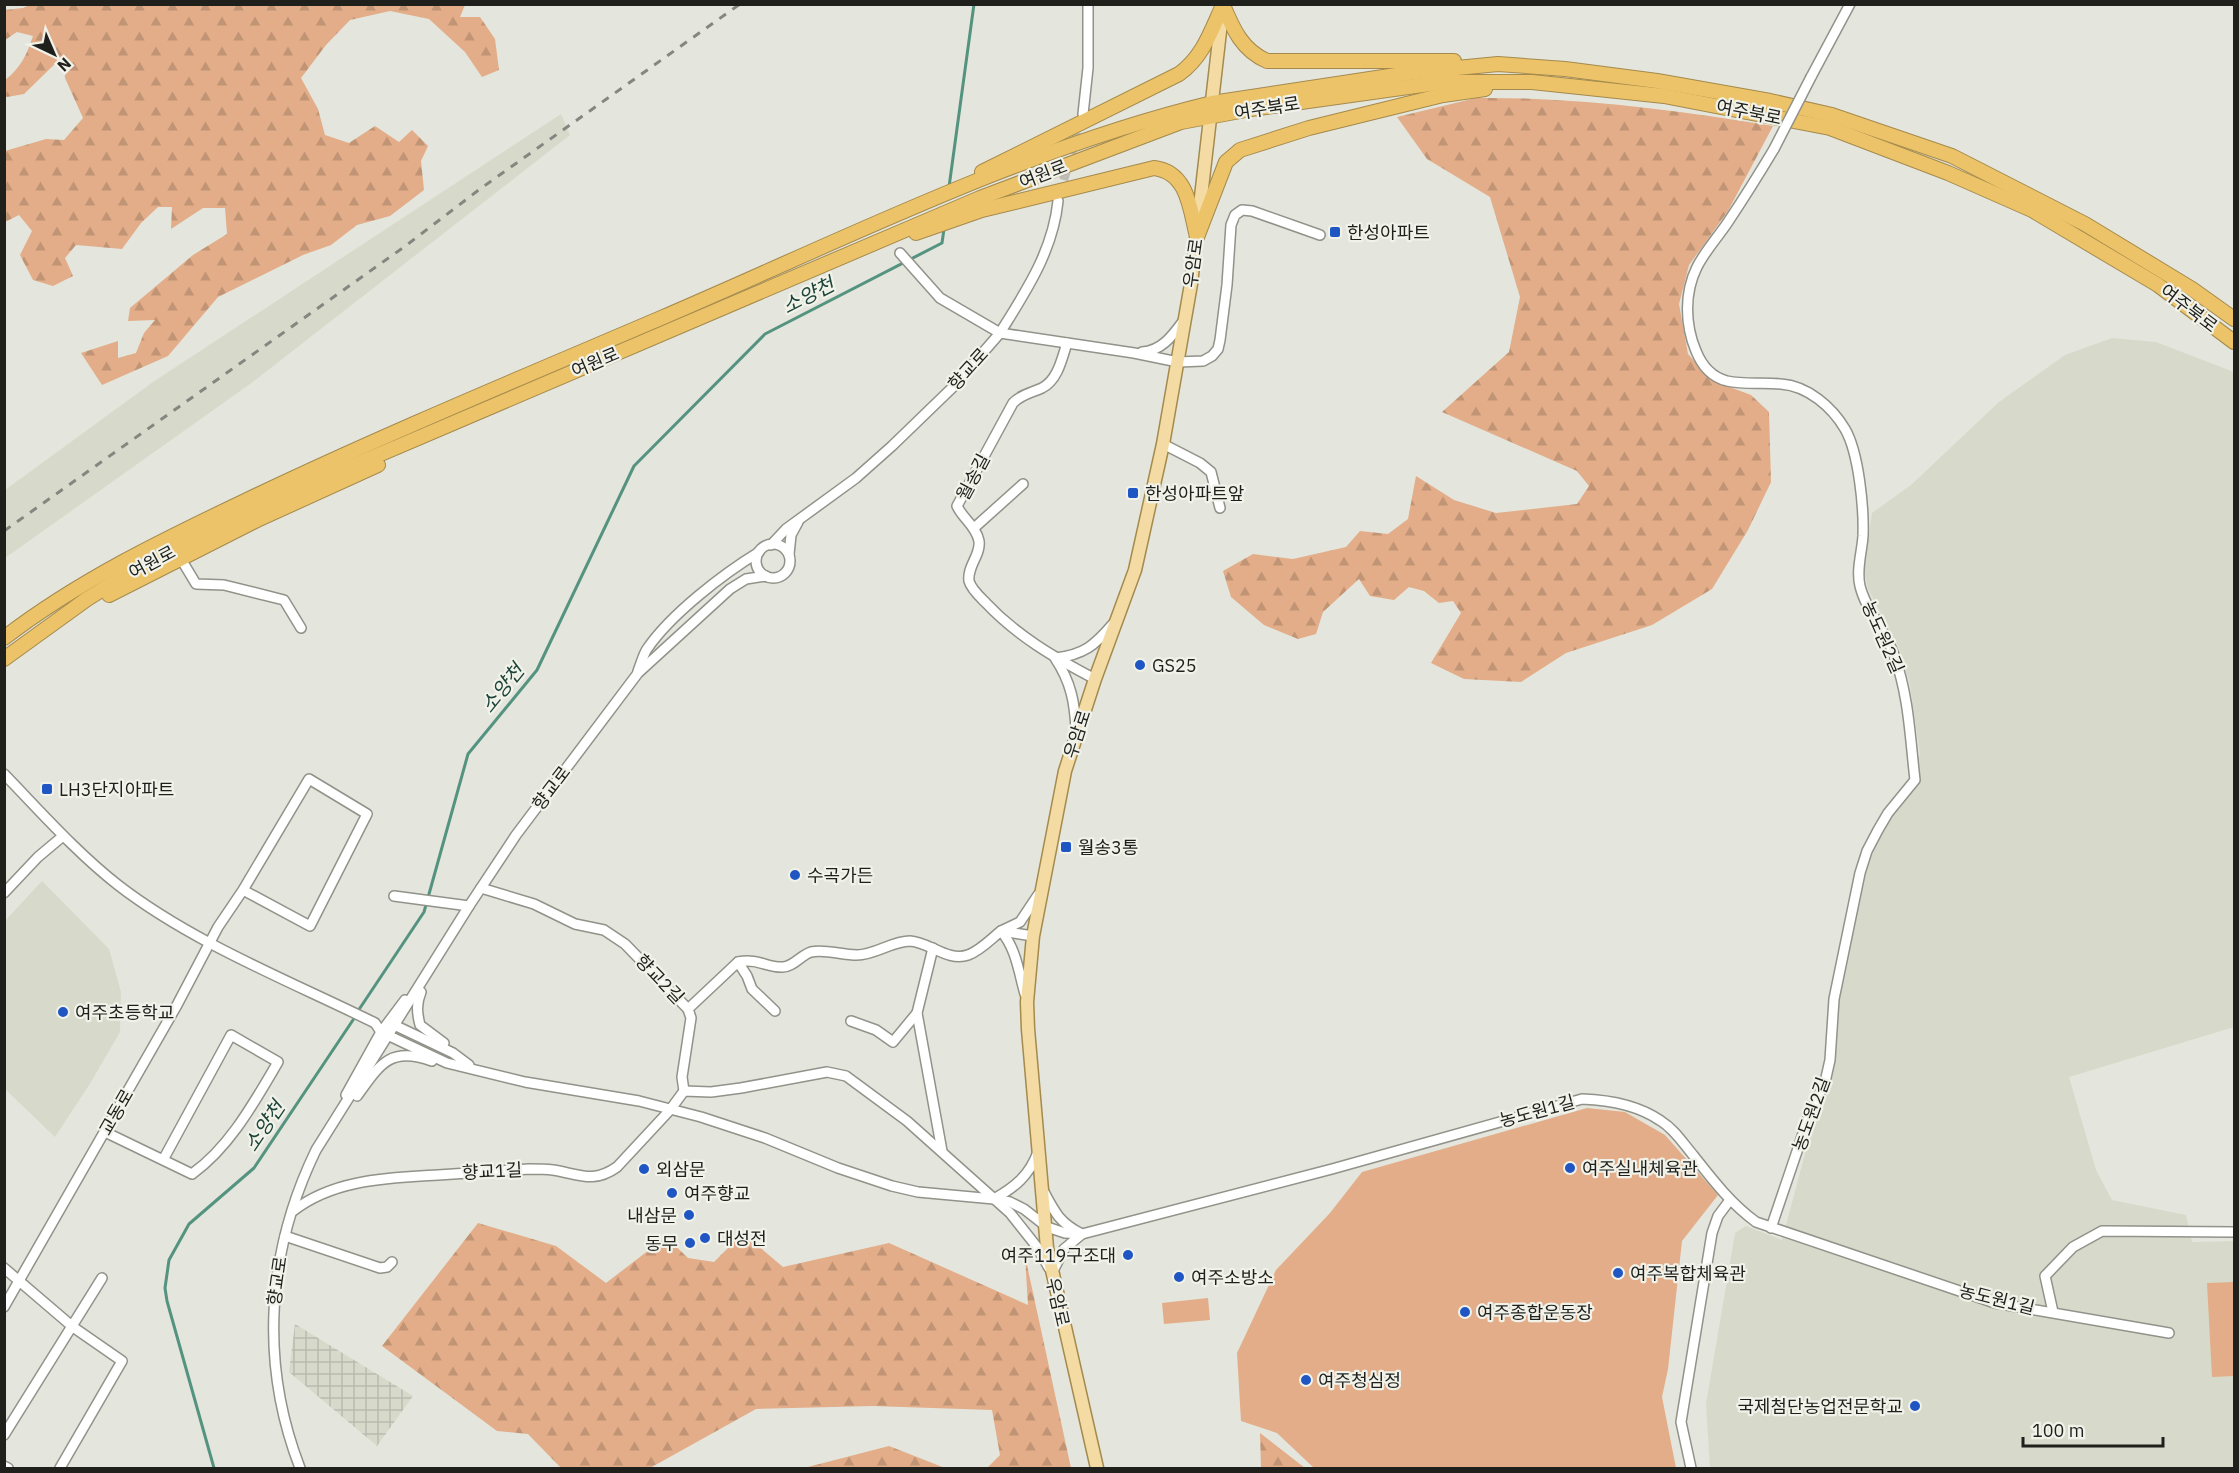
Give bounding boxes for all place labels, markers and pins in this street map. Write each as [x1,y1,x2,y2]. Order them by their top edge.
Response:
place label: 한성아파트 [1347,221,1430,244]
marker: 한성아파트 [1328,225,1342,239]
place label: 한성아파트앞 [1145,482,1244,505]
marker: 한성아파트앞 [1126,486,1140,500]
place label: GS25 [1152,654,1197,677]
marker: GS25 [1133,658,1147,672]
place label: LH3단지아파트 [59,778,174,801]
marker: LH3단지아파트 [40,782,54,796]
place label: 월송3통 [1078,836,1138,859]
marker: 월송3통 [1059,840,1073,854]
place label: 수곡가든 [807,864,873,887]
marker: 수곡가든 [788,868,802,882]
place label: 여주초등학교 [75,1001,174,1024]
marker: 여주초등학교 [56,1005,70,1019]
place label: 여주실내체육관 [1582,1157,1698,1180]
place label: 외삼문 [656,1158,706,1181]
marker: 여주실내체육관 [1563,1161,1577,1175]
marker: 외삼문 [637,1162,651,1176]
place label: 여주향교 [684,1182,750,1205]
marker: 여주향교 [665,1186,679,1200]
place label: 내삼문 [627,1204,677,1227]
marker: 내삼문 [682,1208,696,1222]
place label: 대성전 [717,1227,767,1250]
marker: 대성전 [698,1231,712,1245]
place label: 동무 [645,1232,678,1255]
marker: 동무 [683,1236,697,1250]
place label: 여주119구조대 [1001,1244,1116,1267]
marker: 여주119구조대 [1121,1248,1135,1262]
place label: 여주복합체육관 [1630,1262,1746,1285]
place label: 여주소방소 [1191,1266,1274,1289]
marker: 여주복합체육관 [1611,1266,1625,1280]
marker: 여주소방소 [1172,1270,1186,1284]
place label: 여주종합운동장 [1477,1301,1593,1324]
marker: 여주종합운동장 [1458,1305,1472,1319]
place label: 여주청심정 [1318,1369,1401,1392]
marker: 여주청심정 [1299,1373,1313,1387]
place label: 국제첨단농업전문학교 [1737,1395,1903,1418]
marker: 국제첨단농업전문학교 [1908,1399,1922,1413]

